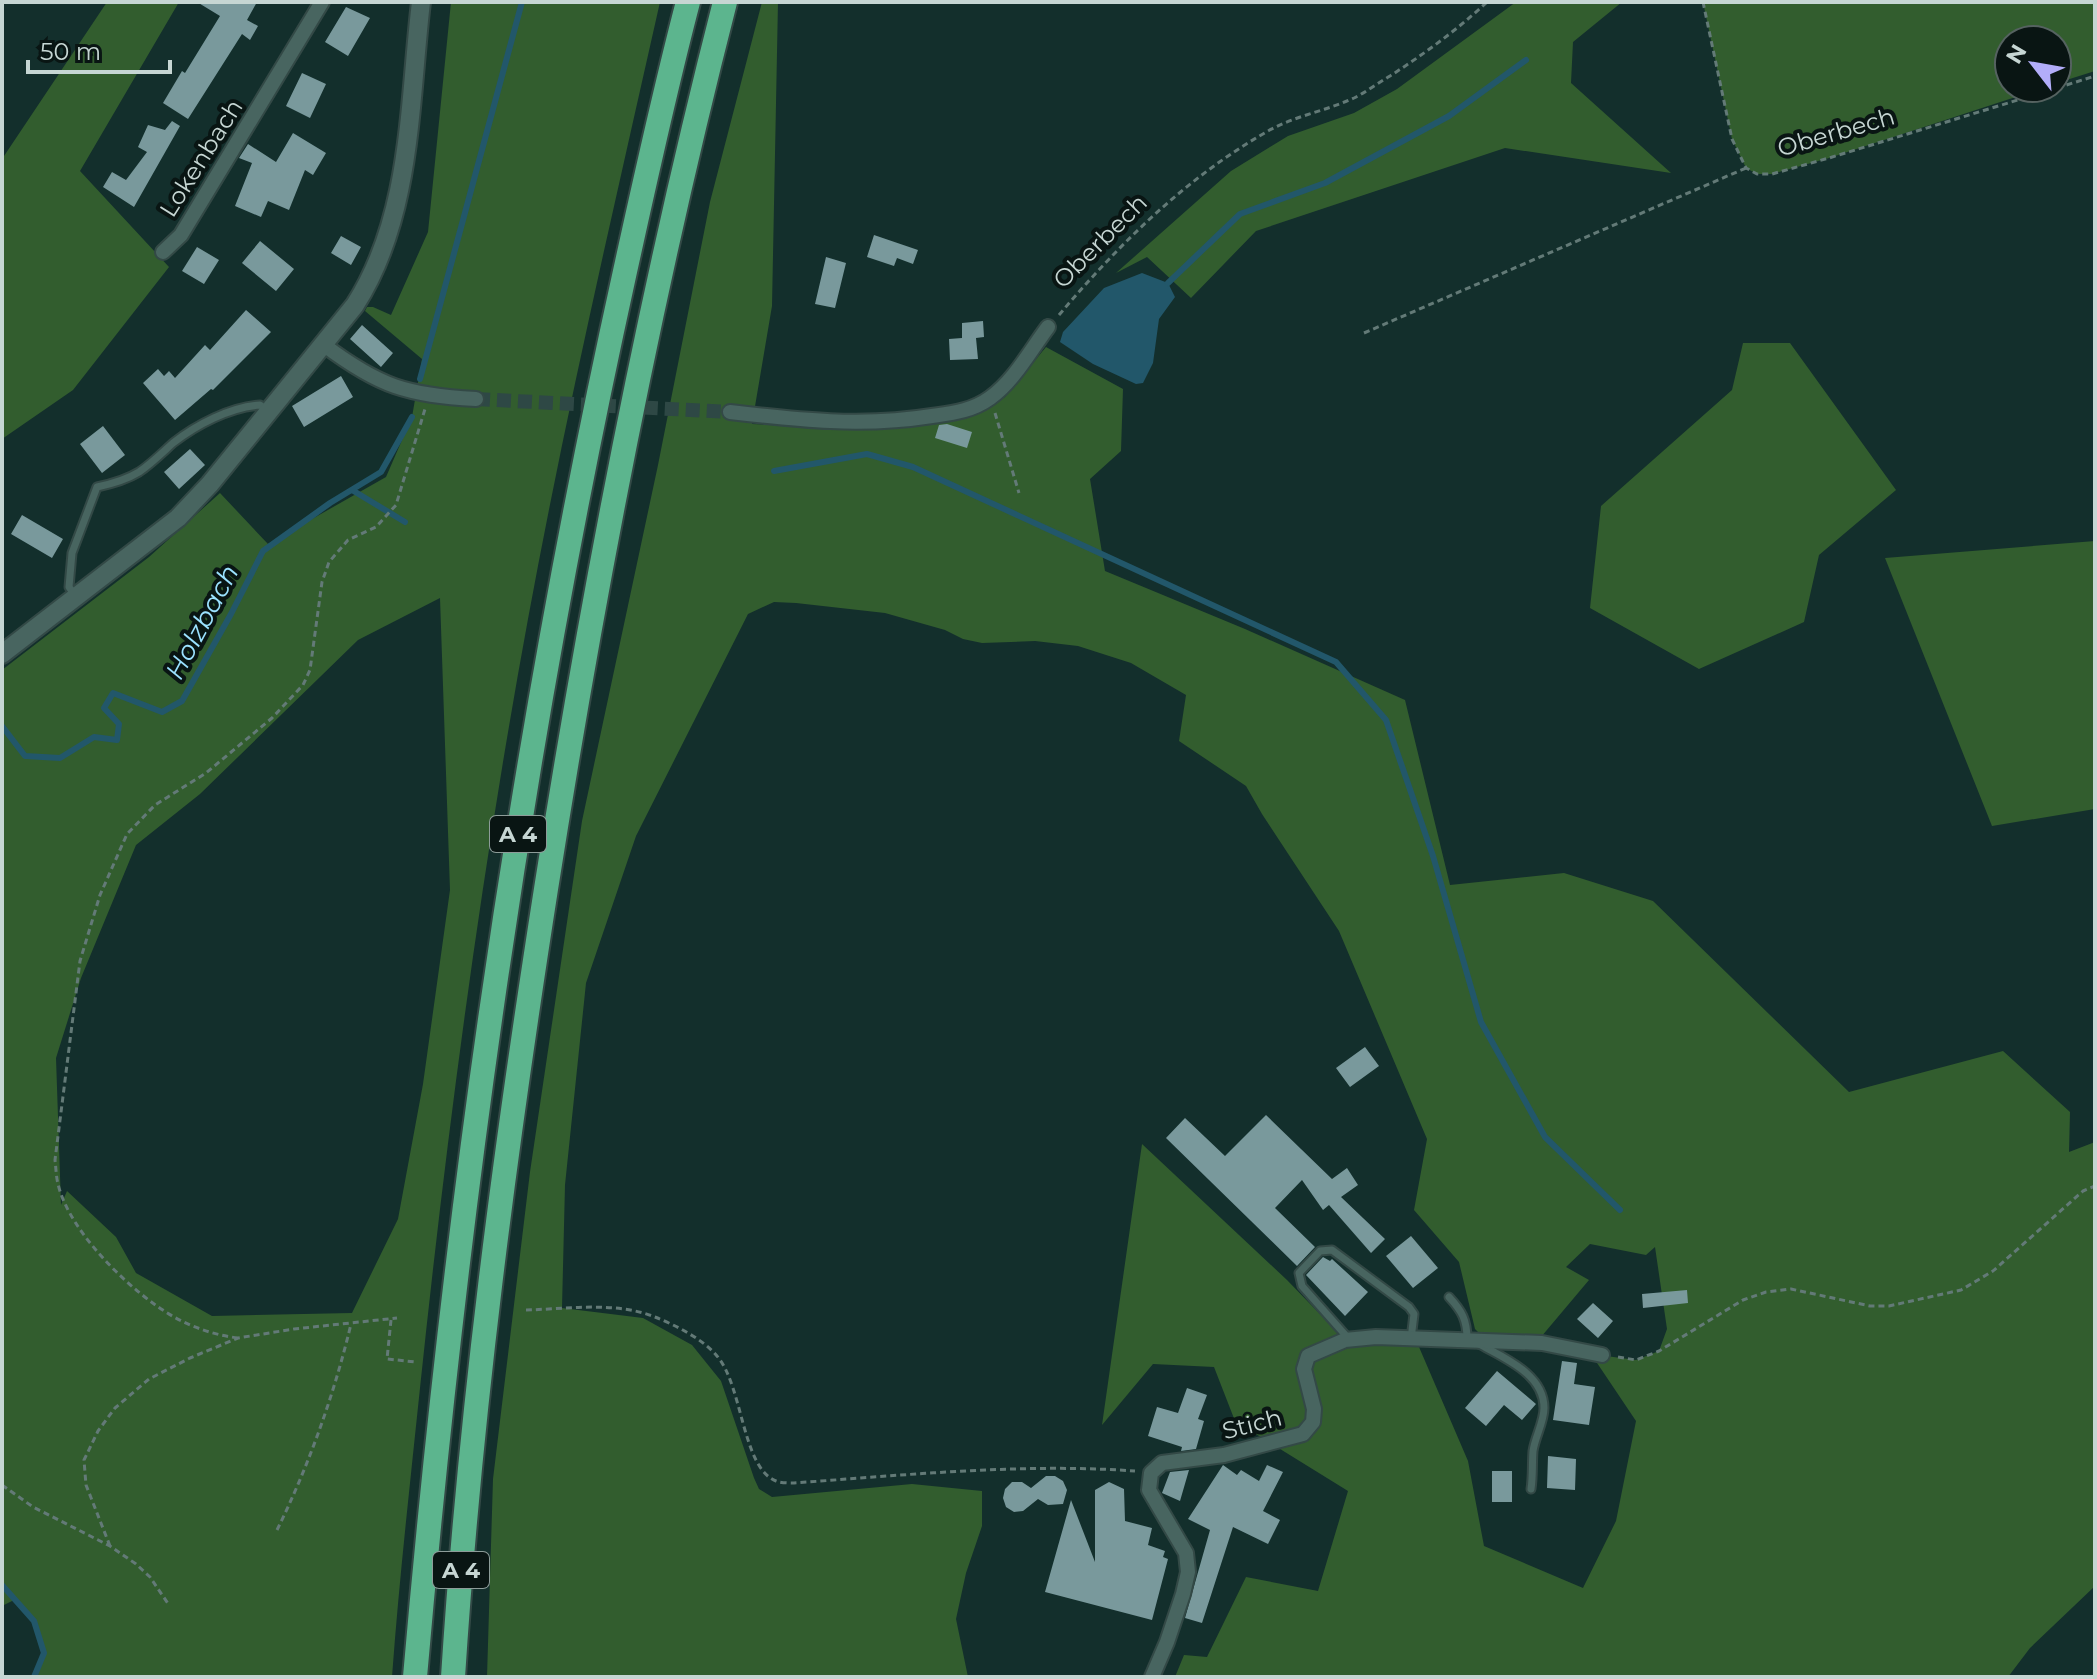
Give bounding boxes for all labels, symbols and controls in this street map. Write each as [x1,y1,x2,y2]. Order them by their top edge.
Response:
scale bar [28,24,170,74]
north arrow [1993,24,2073,104]
text: 50 m [40,37,101,66]
text: N [2000,39,2032,69]
street label: Lokenbach [153,94,249,222]
street label: Oberbech [1774,101,1898,163]
street label: Oberbech [1047,188,1153,294]
water label: Holzbach [159,559,245,685]
road number: A 4 [490,816,546,852]
street label: Stich [1219,1403,1285,1445]
road number: A 4 [433,1552,489,1588]

